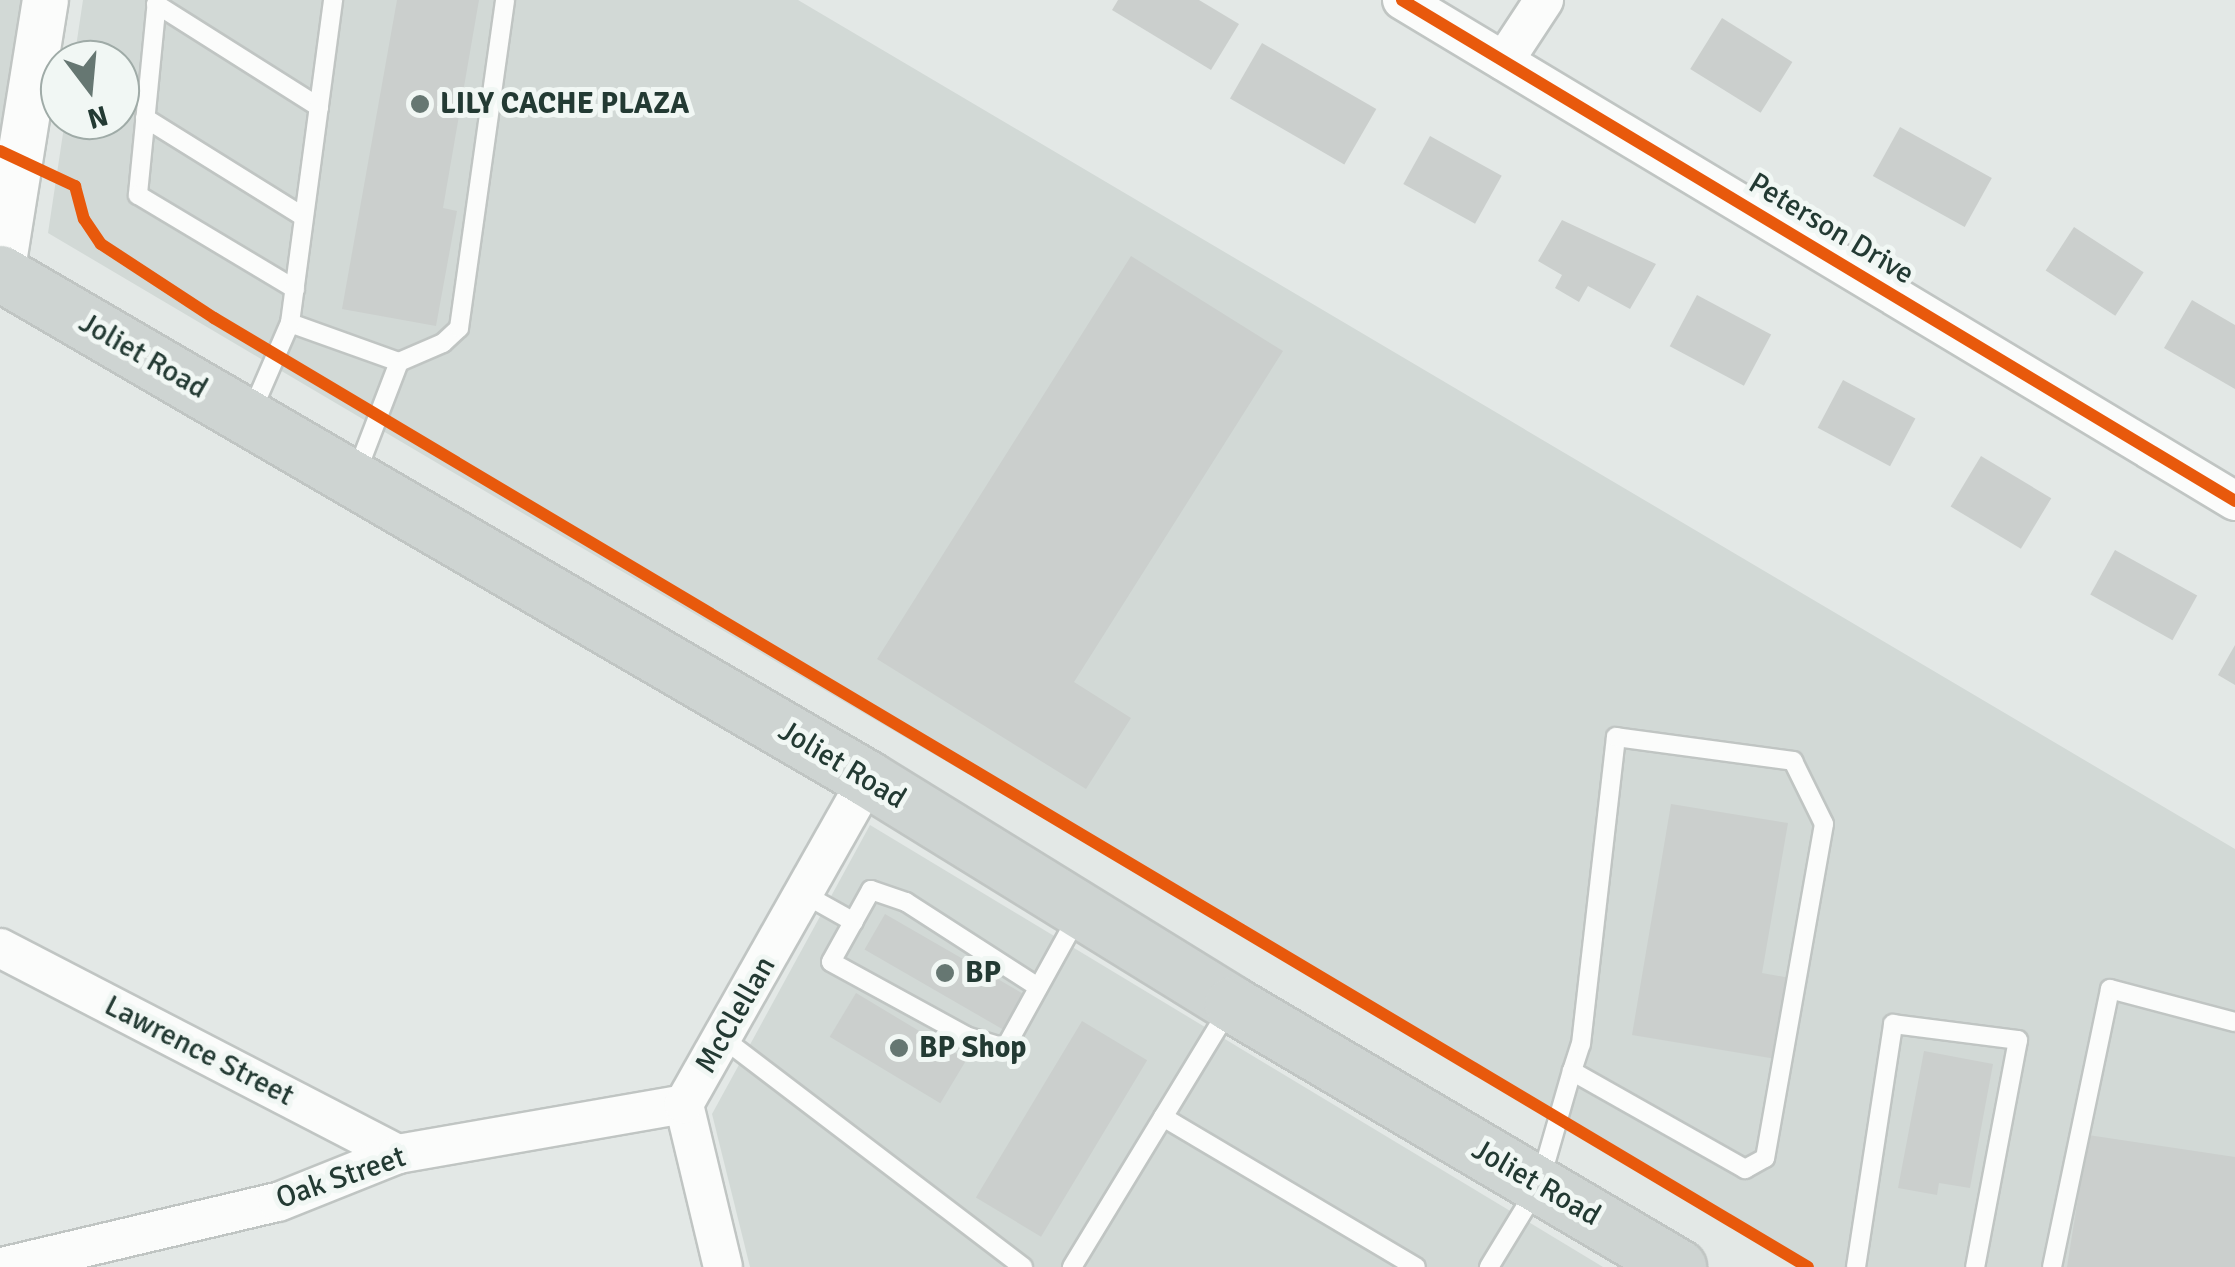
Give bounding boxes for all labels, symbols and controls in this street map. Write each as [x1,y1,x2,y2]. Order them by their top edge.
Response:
north arrow [40,40,140,140]
place label: LILY CACHE PLAZA [440,86,689,122]
marker: LILY CACHE PLAZA [409,93,431,115]
text: N [84,98,112,136]
street label: Peterson Drive [1742,166,1920,292]
street label: Joliet Road [72,305,214,407]
street label: Joliet Road [772,713,912,817]
street label: McClellan [688,950,784,1080]
place label: BP [965,955,1001,991]
marker: BP [934,962,956,984]
street label: Lawrence Street [98,988,300,1114]
place label: BP Shop [919,1030,1027,1066]
marker: BP Shop [888,1037,910,1059]
street label: Joliet Road [1465,1132,1607,1234]
street label: Oak Street [272,1139,410,1217]

